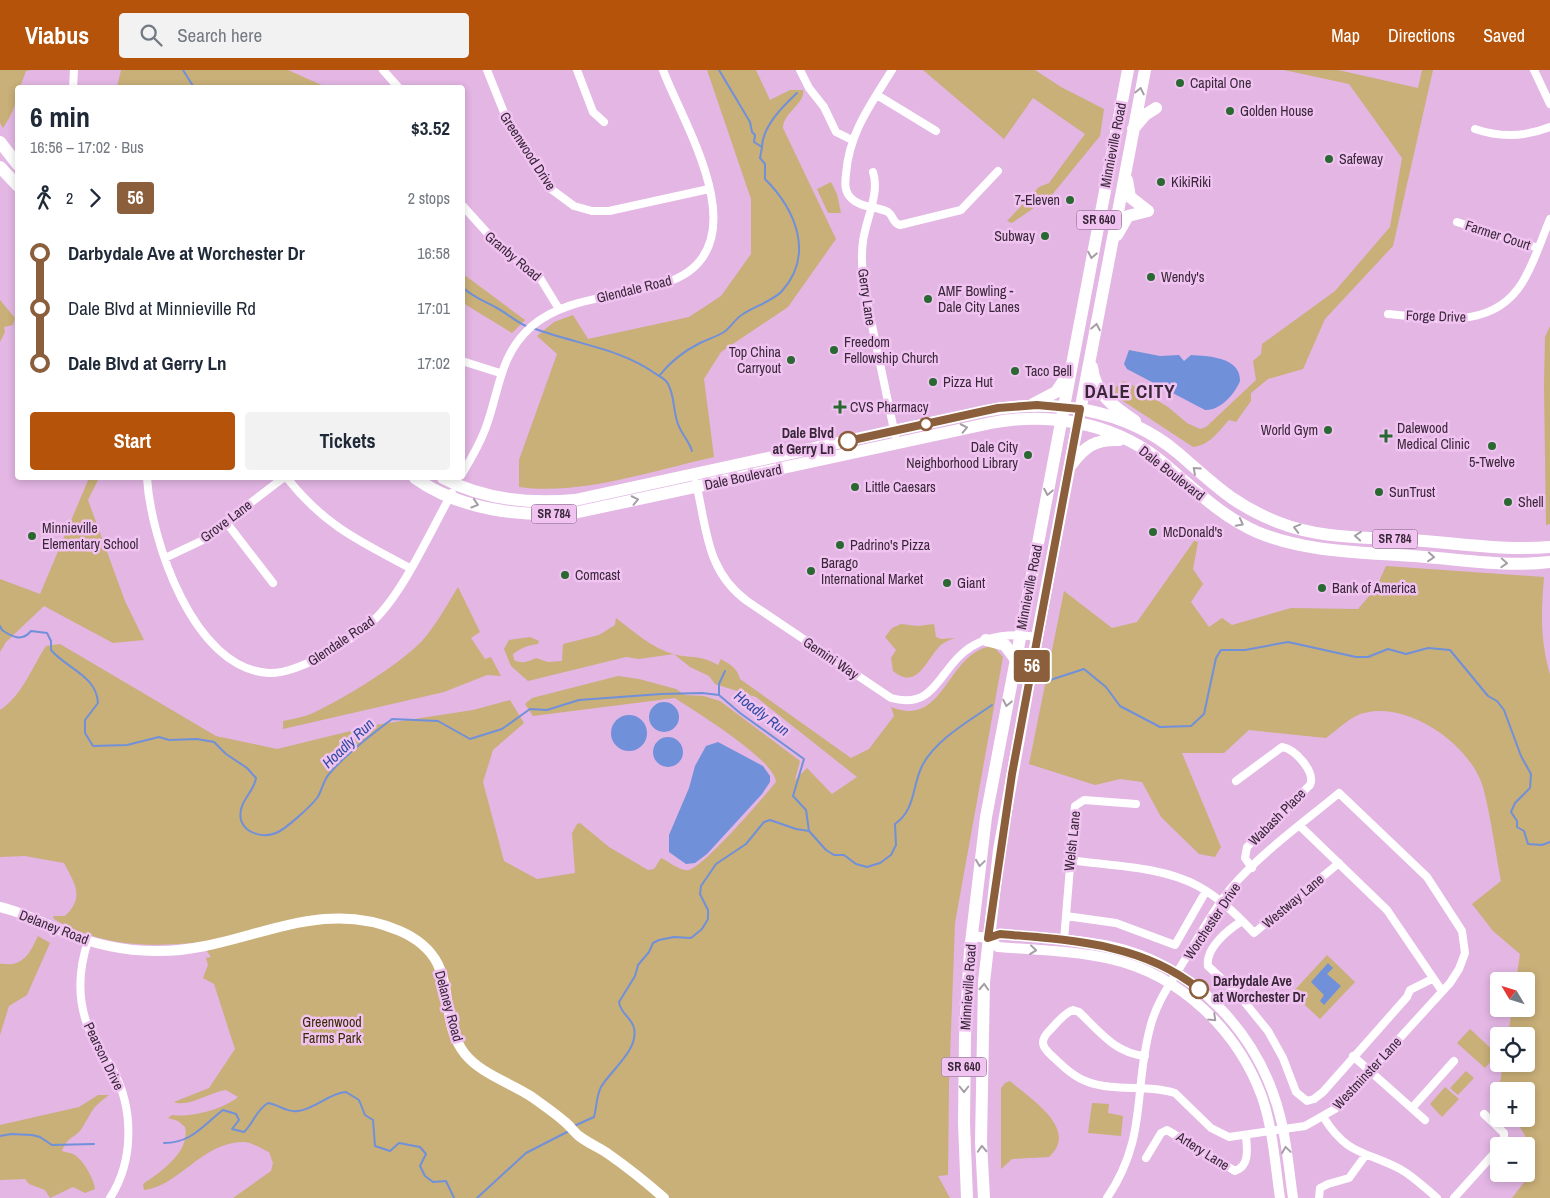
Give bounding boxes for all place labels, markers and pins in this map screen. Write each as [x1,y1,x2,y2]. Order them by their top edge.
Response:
place label: Capital One [1190,74,1251,92]
marker: Capital One [1174,77,1186,89]
place label: Golden House [1240,102,1313,120]
marker: Golden House [1224,105,1236,117]
place label: Safeway [1339,150,1383,168]
marker: Safeway [1323,153,1335,165]
place label: KikiRiki [1171,173,1211,191]
marker: KikiRiki [1155,176,1167,188]
place label: 7-Eleven [1015,191,1060,209]
marker: 7-Eleven [1064,194,1076,206]
place label: Subway [994,227,1035,245]
marker: Subway [1039,230,1051,242]
place label: Wendy's [1161,268,1205,286]
marker: Wendy's [1145,271,1157,283]
place label: AMF Bowling - Dale City Lanes [937,282,1020,316]
marker: AMF Bowling - Dale City Lanes [922,293,934,305]
place label: Freedom Fellowship Church [844,333,939,367]
place label: Top China Carryout [729,343,782,377]
marker: Freedom Fellowship Church [828,344,840,356]
marker: Top China Carryout [785,354,797,366]
place label: Taco Bell [1025,362,1072,380]
marker: Taco Bell [1009,365,1021,377]
place label: Pizza Hut [943,373,993,391]
marker: Pizza Hut [927,376,939,388]
place label: CVS Pharmacy [850,398,929,416]
marker: CVS Pharmacy [834,401,846,413]
unlabelled marker [919,417,933,431]
place label: Dalewood Medical Clinic [1397,419,1470,453]
place label: World Gym [1261,421,1318,439]
place label: Dale Blvd at Gerry Ln [773,424,834,458]
marker: World Gym [1322,424,1334,436]
marker: Dalewood Medical Clinic [1379,429,1393,443]
marker: Dale Blvd at Gerry Ln [838,431,858,451]
place label: Dale City Neighborhood Library [906,438,1018,472]
marker: 5-Twelve [1486,440,1498,452]
marker: Dale City Neighborhood Library [1022,449,1034,461]
place label: 5-Twelve [1469,453,1515,471]
place label: Little Caesars [865,478,936,496]
marker: Little Caesars [849,481,861,493]
place label: SunTrust [1389,483,1435,501]
marker: SunTrust [1373,486,1385,498]
place label: Shell [1518,493,1544,511]
marker: Shell [1502,496,1514,508]
place label: Minnieville Elementary School [42,519,138,553]
place label: McDonald's [1163,523,1223,541]
marker: McDonald's [1147,526,1159,538]
marker: Minnieville Elementary School [26,530,38,542]
place label: Padrino's Pizza [850,536,931,554]
marker: Padrino's Pizza [834,539,846,551]
place label: Barago International Market [821,554,923,588]
marker: Barago International Market [805,565,817,577]
place label: Comcast [575,566,620,584]
marker: Comcast [559,569,571,581]
place label: Giant [957,574,985,592]
marker: Giant [941,577,953,589]
place label: Bank of America [1332,579,1417,597]
marker: Bank of America [1316,582,1328,594]
place label: Darbydale Ave at Worchester Dr [1213,972,1306,1006]
marker: Darbydale Ave at Worchester Dr [1189,979,1209,999]

